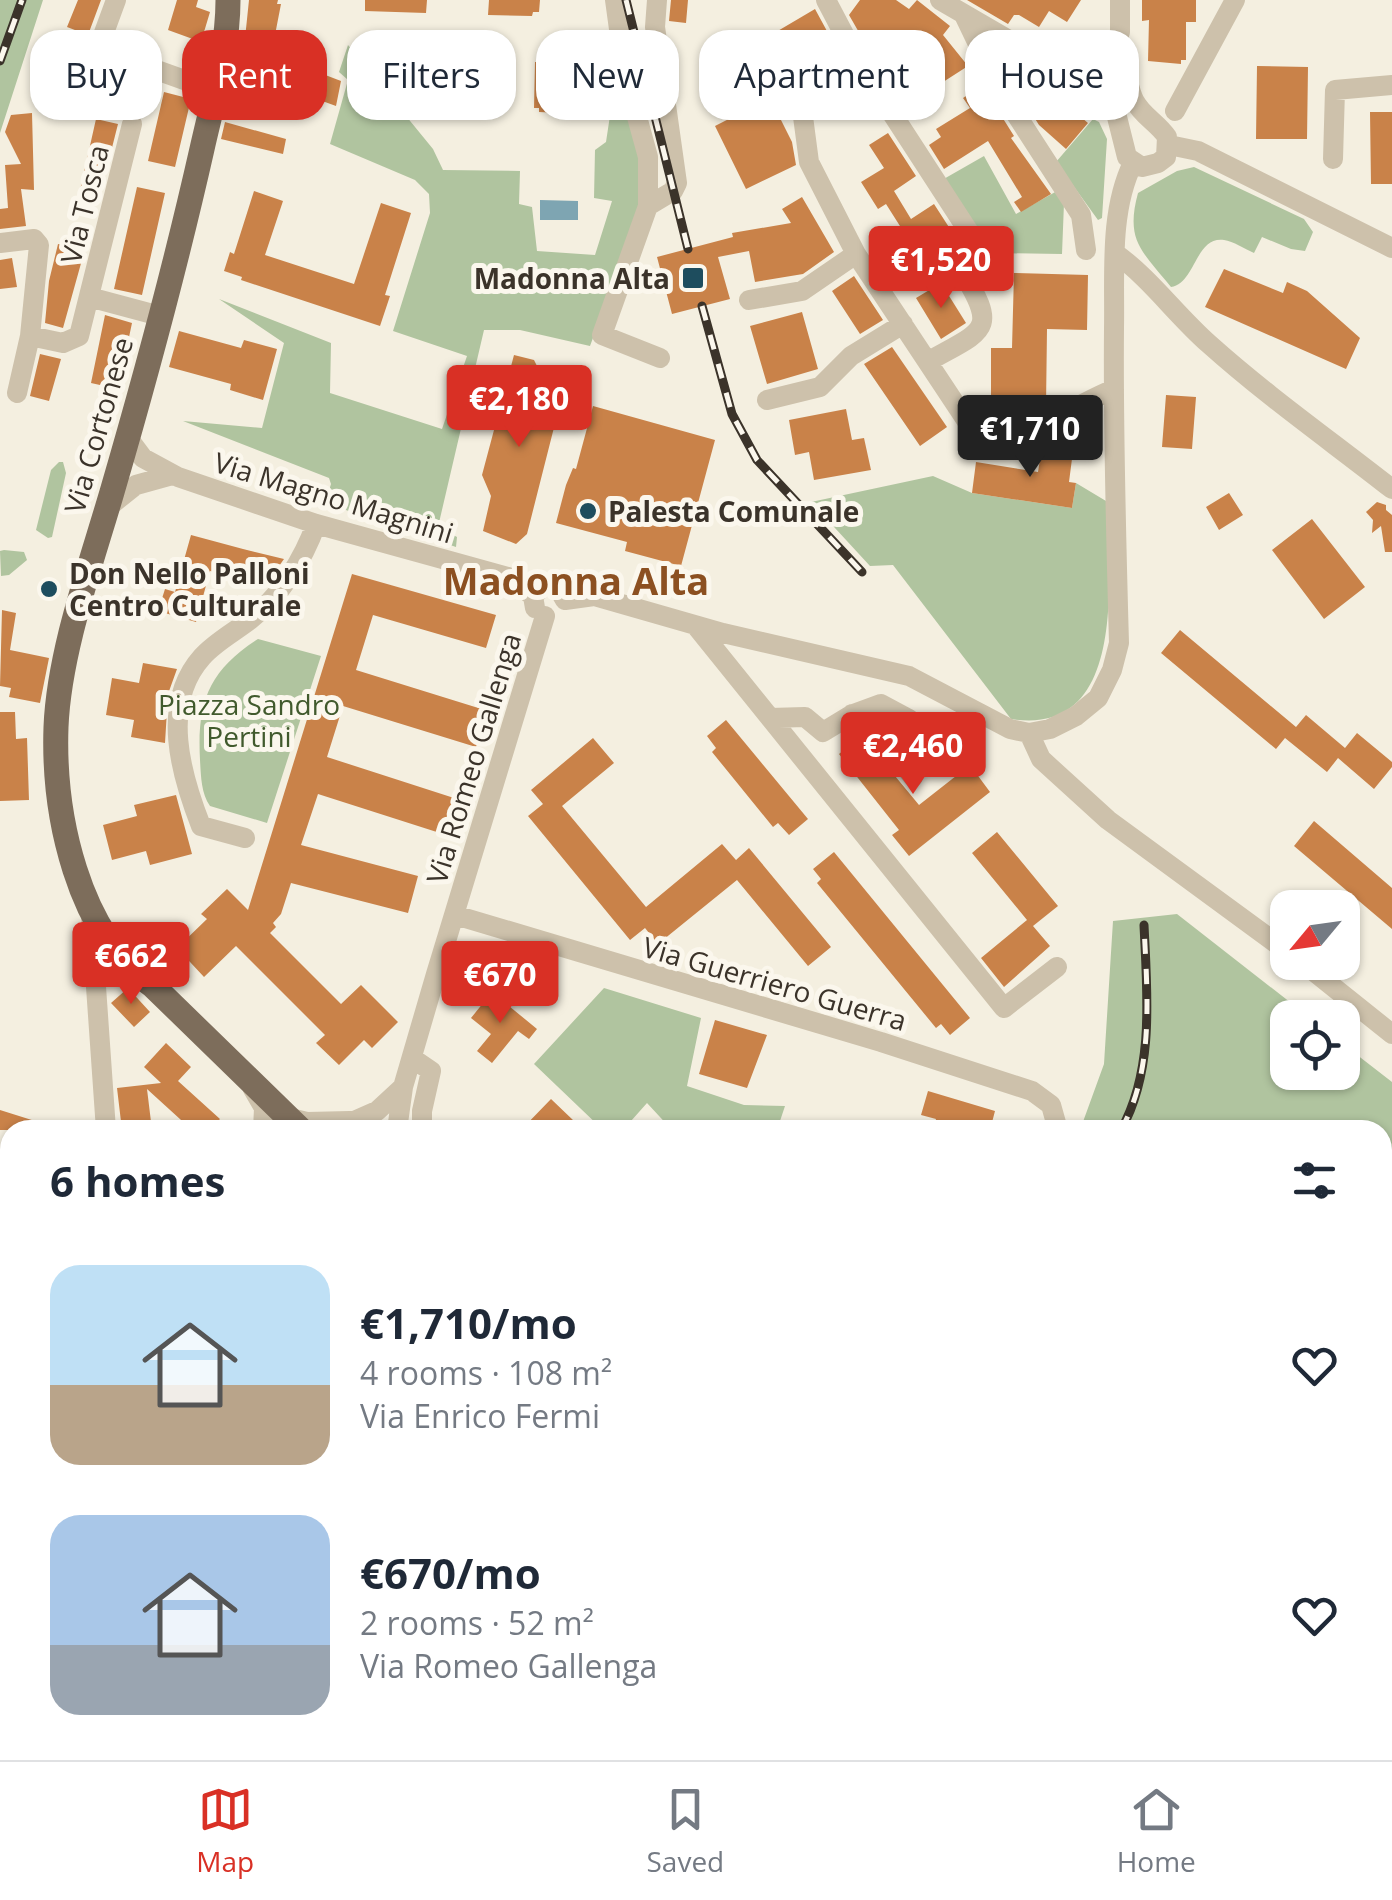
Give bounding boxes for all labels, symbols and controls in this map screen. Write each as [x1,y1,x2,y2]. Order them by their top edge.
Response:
chip: Buy [30,30,162,120]
chip: Rent [182,30,327,120]
chip: Filters [347,30,516,120]
chip: New [536,30,679,120]
chip: Apartment [699,30,945,120]
chip: House [965,30,1139,120]
street label: Via Tosca [51,141,117,267]
pin: €1,520 [860,226,1022,311]
text: €1,520 [891,237,991,280]
place label: Madonna Alta [474,259,670,297]
marker: Madonna Alta [680,265,706,291]
street label: Via Cortonese [55,333,141,517]
pin: €2,180 [438,365,600,450]
text: €2,180 [469,376,569,419]
pin: €1,710 [949,395,1111,480]
text: €1,710 [980,406,1080,449]
street label: Via Magno Magnini [210,443,458,551]
place label: Palesta Comunale [608,492,859,530]
marker: Palesta Comunale [577,500,599,522]
place label: Don Nello Palloni Centro Culturale [69,554,310,624]
district label: Madonna Alta [443,554,709,606]
marker: Don Nello Palloni Centro Culturale [38,578,60,600]
street label: Via Romeo Gallenga [417,628,529,888]
park label: Piazza Sandro Pertini [158,685,340,755]
pin: €2,460 [832,712,994,797]
text: €2,460 [863,723,963,766]
north arrow [1270,890,1360,980]
map controls [1270,890,1360,1090]
pin: €662 [72,922,190,1007]
street label: Via Guerriero Guerra [639,927,911,1039]
text: €662 [94,933,168,976]
pin: €670 [441,941,559,1026]
text: €670 [463,952,537,995]
button: locate [1270,1000,1360,1090]
text: 6 homes [50,1152,225,1209]
icon: filters [1287,1153,1342,1208]
text: €1,710/mo [360,1294,577,1351]
icon: home [130,1305,250,1425]
icon: heart [1287,1338,1342,1393]
text: 4 rooms · 108 m² [360,1351,612,1394]
text: Via Enrico Fermi [360,1394,600,1437]
text: €670/mo [360,1544,541,1601]
icon: home [130,1555,250,1675]
icon: heart [1287,1588,1342,1643]
text: 2 rooms · 52 m² [360,1601,594,1644]
text: Via Romeo Gallenga [360,1644,657,1687]
tab: Map [196,1782,254,1880]
tab: Saved [646,1782,724,1880]
tab: Home [1117,1782,1196,1880]

